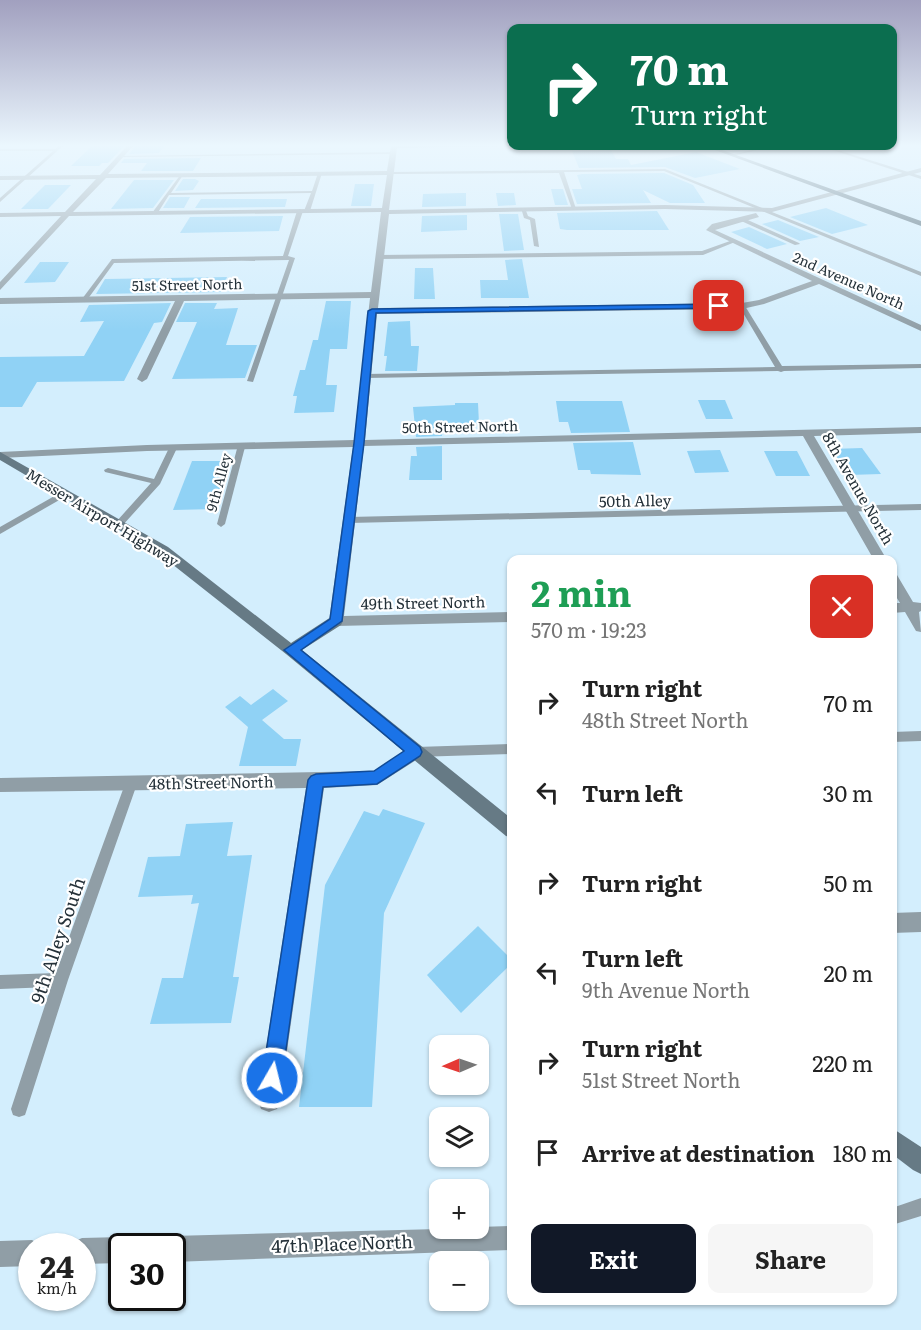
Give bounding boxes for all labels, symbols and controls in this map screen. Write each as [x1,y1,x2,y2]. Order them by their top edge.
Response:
text: 70 m [630,36,729,98]
icon: right [531,48,609,126]
text: Turn right [630,93,767,133]
street label: 2nd Avenue North [790,246,908,314]
street label: 51st Street North [131,273,243,295]
pin [693,280,744,331]
icon: arrive [702,289,735,322]
street label: 50th Street North [402,415,518,437]
street label: 8th Avenue North [817,428,901,549]
street label: 9th Alley [201,450,236,513]
street label: Messer Airport Highway [22,462,184,572]
street label: 50th Alley [599,488,672,512]
text: 2 min [531,565,632,618]
button: close [810,575,873,638]
street label: 49th Street North [361,589,486,615]
text: 570 m · 19:23 [531,614,647,644]
text: Turn right [582,671,702,704]
icon: right [531,686,564,719]
text: 70 m [823,686,873,719]
text: 48th Street North [582,704,749,734]
street label: 48th Street North [148,769,274,795]
icon: left [531,776,564,809]
text: Turn left [582,776,683,809]
text: 30 m [823,776,873,809]
icon: right [531,866,564,899]
text: Turn right [582,866,702,899]
text: 50 m [823,866,873,899]
street label: 9th Alley South [23,873,91,1007]
text: Turn left [582,941,683,974]
icon: left [531,956,564,989]
text: 20 m [823,956,873,989]
text: 9th Avenue North [582,974,750,1004]
text: Turn right [582,1031,702,1064]
north arrow [429,1035,489,1095]
map controls [429,1035,489,1311]
position arrow [240,1046,304,1110]
icon: right [531,1046,564,1079]
text: 220 m [812,1046,873,1079]
text: 51st Street North [582,1064,740,1094]
button: layers [429,1107,489,1167]
icon: arrive [531,1136,564,1169]
text: Arrive at destination [582,1136,815,1169]
text: 180 m [833,1136,892,1169]
button: + [429,1179,489,1239]
button: Exit [531,1224,696,1293]
button: Share [708,1224,873,1293]
street label: 47th Place North [271,1227,413,1259]
speed limit sign: 30 [108,1233,186,1311]
text: 24 [40,1243,74,1287]
button: − [429,1251,489,1311]
text: km/h [37,1276,77,1299]

